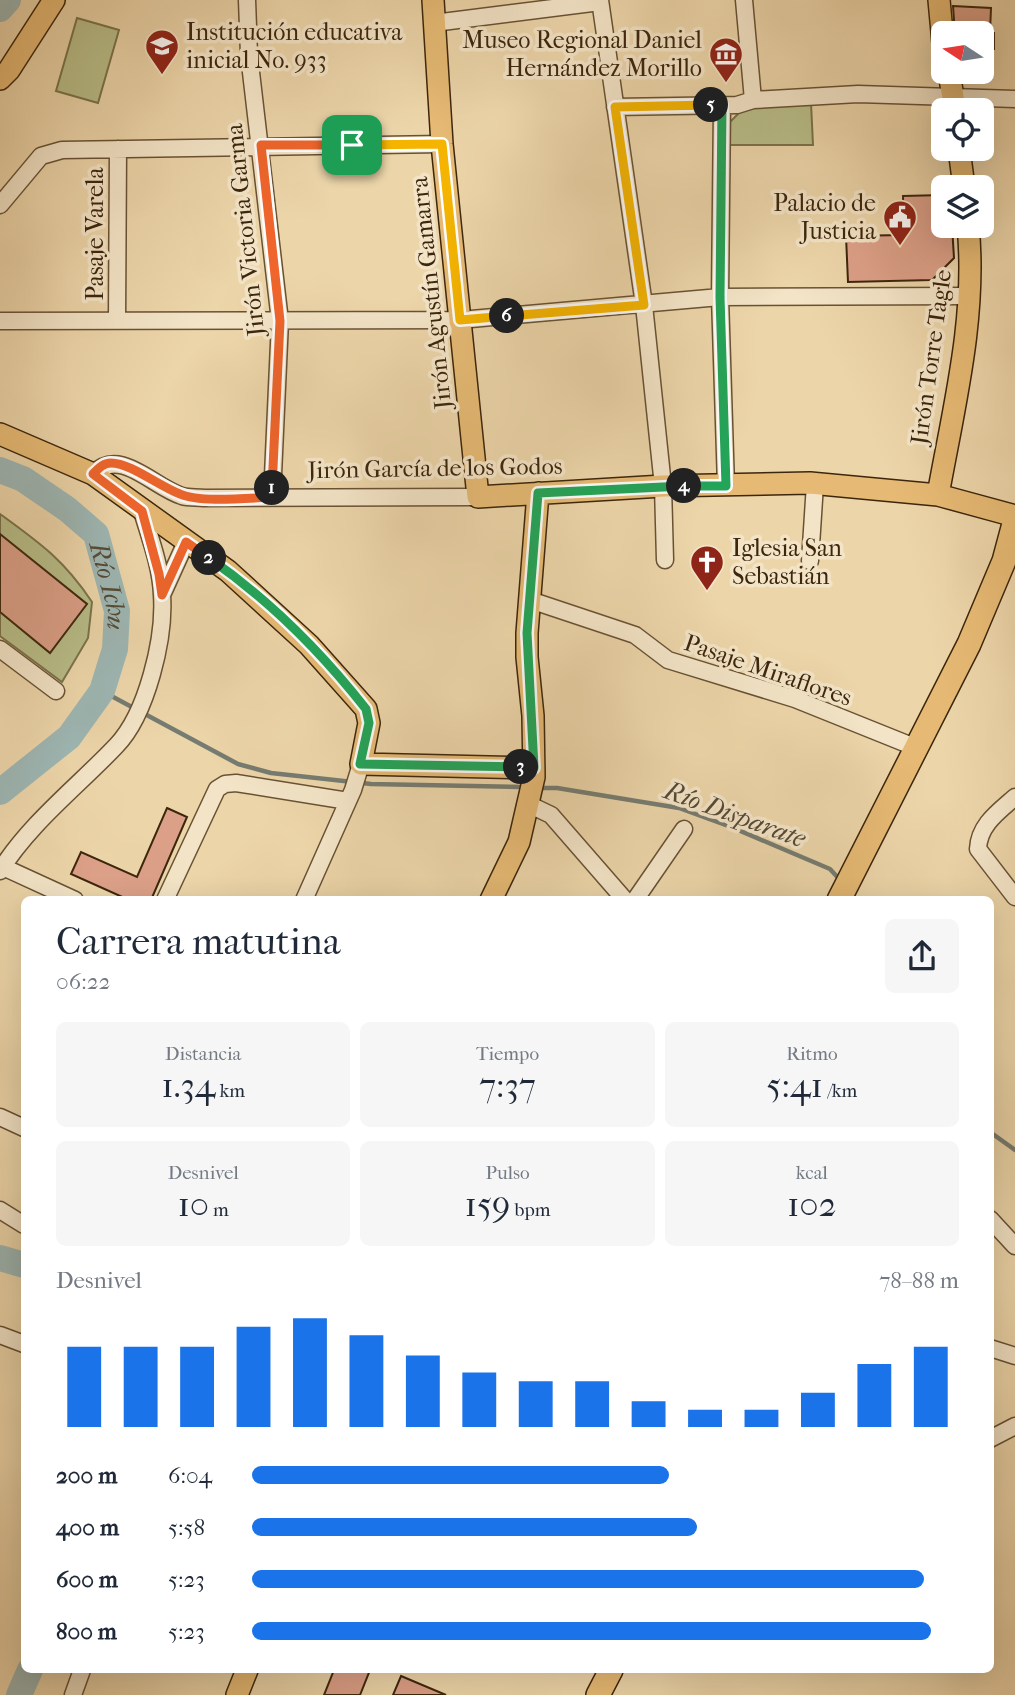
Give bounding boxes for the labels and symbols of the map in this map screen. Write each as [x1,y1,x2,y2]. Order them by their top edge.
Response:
place label: Institución educativa inicial No. 933 [186,18,403,74]
north arrow [931,21,994,84]
place label: Museo Regional Daniel Hernández Morillo [462,26,702,82]
school or university icon: Institución educativa inicial No. 933 [143,27,181,76]
museum icon: Museo Regional Daniel Hernández Morillo [707,35,745,84]
pin: 5 [694,88,728,122]
pin [322,115,382,175]
street label: Jirón Victoria Garma [220,121,270,340]
street label: Pasaje Varela [81,167,109,301]
street label: Jirón Agustín Gamarra [405,174,457,413]
place label: Palacio de Justicia [773,189,877,245]
public building icon: Palacio de Justicia [881,198,919,247]
street label: Jirón Torre Tagle [905,267,957,448]
pin: 6 [490,298,524,334]
street label: Jirón García de los Godos [305,452,563,484]
pin: 4 [666,468,702,504]
pin: 1 [254,470,290,505]
place label: Iglesia San Sebastián [732,534,842,590]
water label: Río Ichu [82,537,133,631]
pin: 2 [192,540,227,576]
church icon: Iglesia San Sebastián [688,543,726,592]
street label: Pasaje Miraflores [681,628,856,712]
pin: 3 [504,750,538,784]
water label: Río Disparate [658,774,811,855]

